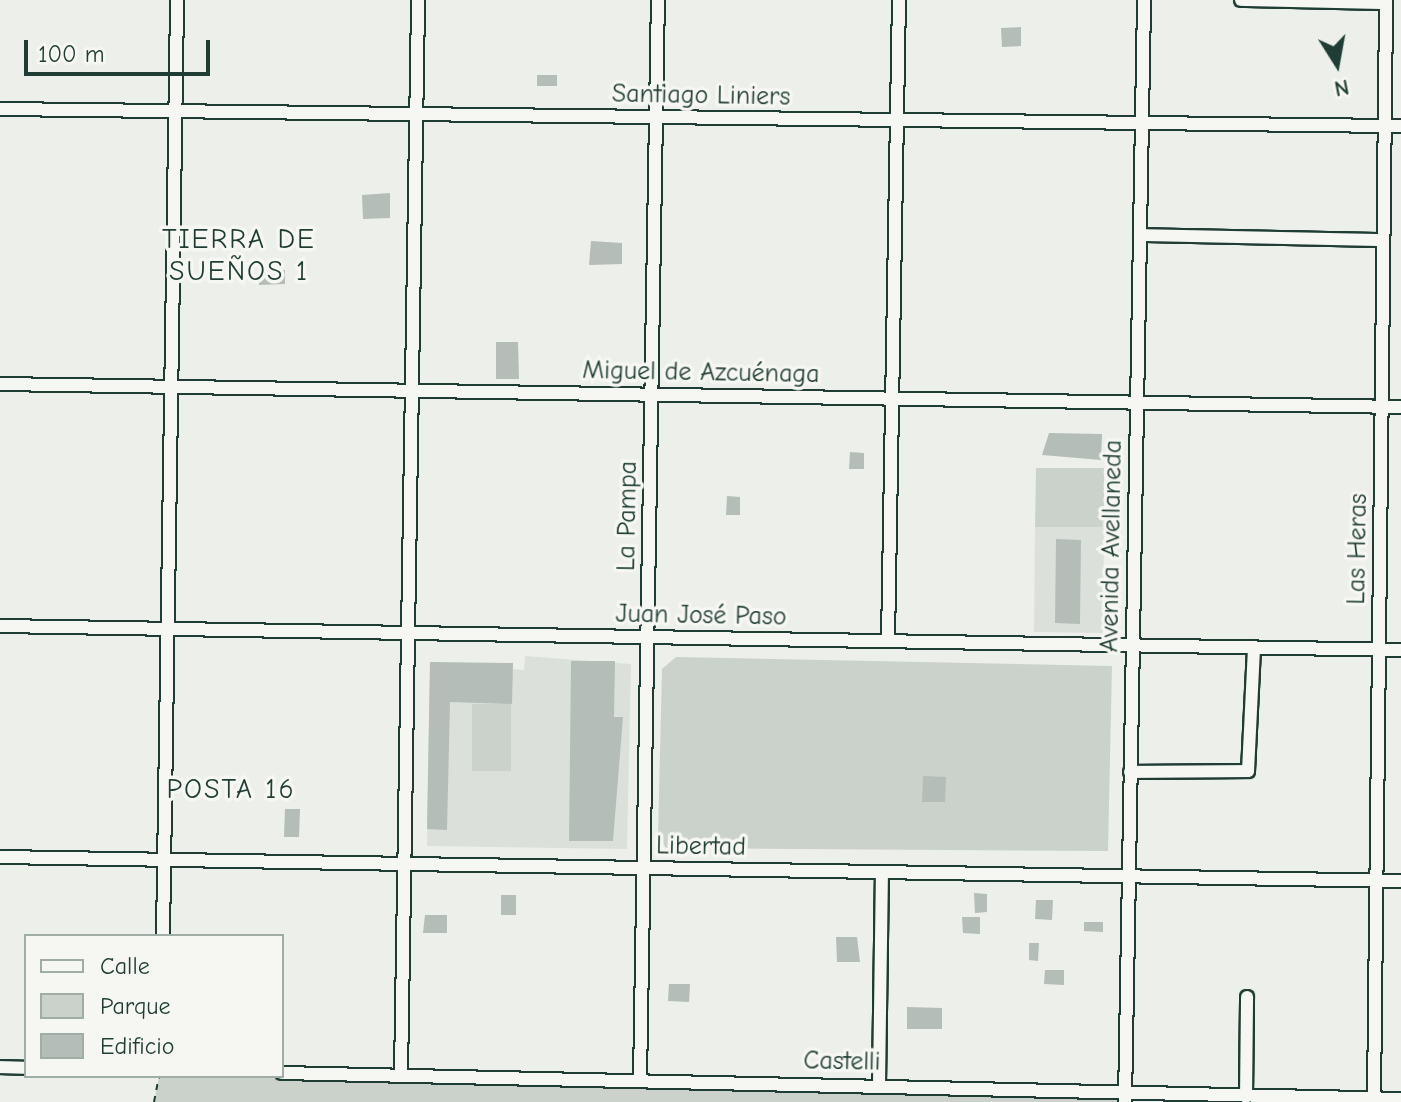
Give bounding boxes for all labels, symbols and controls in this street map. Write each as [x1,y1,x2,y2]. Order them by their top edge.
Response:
scale bar [28,24,214,74]
north arrow [1297,24,1377,104]
text: 100 m [38,40,105,68]
text: N [1332,73,1351,102]
street label: Santiago Liniers [612,79,790,113]
district label: TIERRA DE SUEÑOS 1 [162,222,316,288]
street label: Miguel de Azcuénaga [582,355,820,391]
street label: Avenida Avellaneda [1095,439,1129,653]
street label: La Pampa [611,461,645,571]
street label: Las Heras [1341,493,1375,605]
street label: Juan José Paso [615,599,787,633]
district label: POSTA 16 [166,772,296,806]
street label: Libertad [656,831,746,863]
legend [24,934,284,1078]
text: Calle [100,952,150,980]
text: Parque [100,992,171,1020]
text: Edificio [100,1032,175,1060]
street label: Castelli [803,1046,881,1078]

